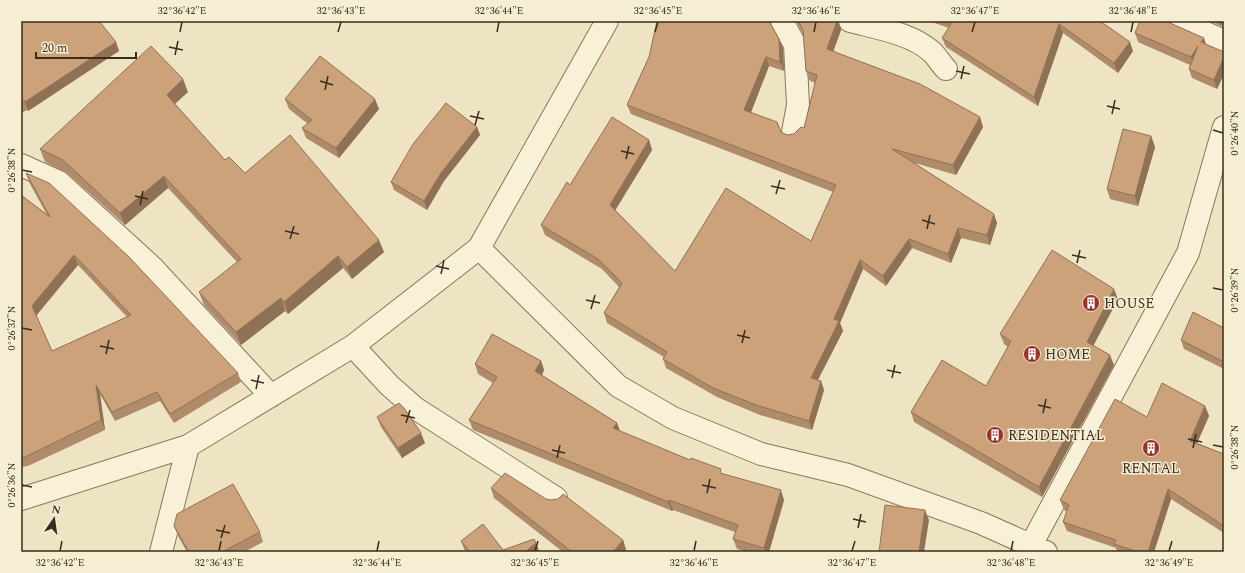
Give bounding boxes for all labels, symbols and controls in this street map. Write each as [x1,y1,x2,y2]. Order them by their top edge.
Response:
text: 32°36'42"E [158,3,206,19]
text: 32°36'43"E [317,3,365,19]
text: 32°36'44"E [475,3,523,19]
text: 32°36'45"E [634,3,682,19]
text: 32°36'46"E [792,3,840,19]
text: 32°36'47"E [951,3,999,19]
text: 32°36'48"E [1109,3,1157,19]
scale bar [36,34,136,60]
text: 20 m [42,39,67,58]
text: 0°26'40"N [1227,111,1243,156]
text: 0°26'38"N [4,148,20,193]
text: 0°26'39"N [1227,268,1243,313]
building icon: HOUSE [1081,293,1101,313]
place label: HOUSE [1104,293,1154,314]
text: 0°26'37"N [4,306,20,351]
building icon: HOME [1022,344,1042,364]
place label: HOME [1045,344,1090,365]
building icon: RESIDENTIAL [985,425,1005,445]
place label: RESIDENTIAL [1008,425,1105,446]
text: 0°26'38"N [1227,425,1243,470]
building icon: RENTAL [1141,438,1161,458]
place label: RENTAL [1122,458,1180,479]
text: 0°26'36"N [4,463,20,508]
north arrow [34,499,74,539]
text: N [50,500,62,519]
text: 32°36'42"E [36,555,84,571]
text: 32°36'43"E [195,555,243,571]
text: 32°36'44"E [353,555,401,571]
text: 32°36'45"E [511,555,559,571]
text: 32°36'46"E [670,555,718,571]
text: 32°36'47"E [828,555,876,571]
text: 32°36'48"E [987,555,1035,571]
text: 32°36'49"E [1145,555,1193,571]

